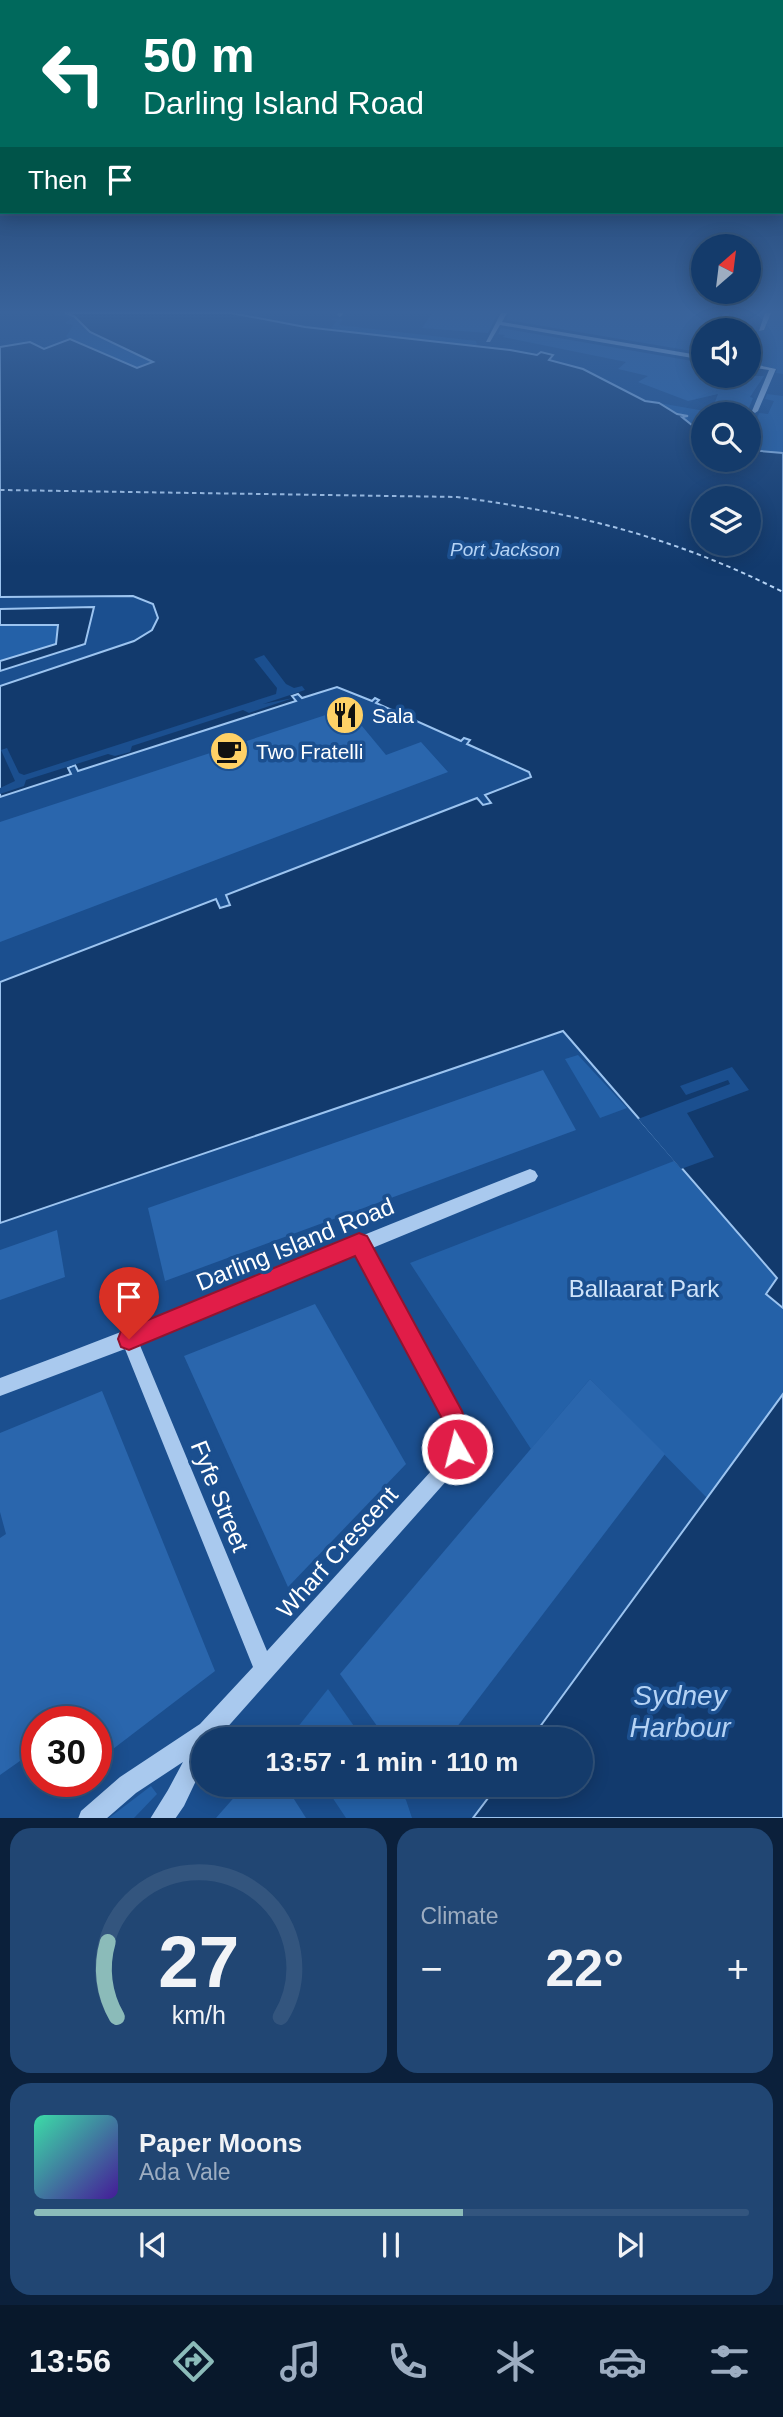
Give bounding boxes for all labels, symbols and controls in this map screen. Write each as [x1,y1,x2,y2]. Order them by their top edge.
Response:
icon: left [28,28,119,119]
text: 50 m [143,28,255,82]
text: Darling Island Road [143,85,424,121]
icon: arrive [101,161,139,199]
text: Then [28,165,87,195]
north arrow [691,234,761,304]
map controls [691,234,761,556]
button: sound [691,318,761,388]
button: search [691,402,761,472]
button: layers [691,486,761,556]
water label: Port Jackson [450,539,560,560]
restaurant icon: Sala [324,694,366,736]
place label: Sala [372,704,414,727]
cafe icon: Two Fratelli [208,730,250,772]
place label: Two Fratelli [256,740,363,763]
street label: Darling Island Road [192,1192,398,1296]
pin [99,1267,159,1339]
park label: Ballaarat Park [569,1275,720,1302]
icon: arrive [110,1278,148,1316]
position arrow [420,1412,494,1486]
street label: Fyfe Street [185,1437,255,1556]
street label: Wharf Crescent [271,1481,403,1623]
water label: Sydney Harbour [629,1680,732,1743]
speed limit sign: 30 [21,1706,112,1797]
text: 13:57 · 1 min · 110 m [266,1747,518,1777]
text: Climate [421,1903,498,1929]
text: 27 [158,1921,239,2002]
text: 22° [545,1939,624,1997]
text: − [421,1948,443,1990]
text: + [727,1948,749,1990]
text: km/h [171,2000,225,2028]
text: Paper Moons [139,2128,302,2158]
text: Ada Vale [139,2159,231,2185]
icon: previous [134,2226,172,2264]
icon: pause [372,2226,410,2264]
icon: next [611,2226,649,2264]
icon: directions [169,2337,218,2386]
icon: music [276,2337,325,2386]
icon: phone [383,2337,432,2386]
icon: climate [491,2337,540,2386]
icon: car [598,2337,647,2386]
icon: filters [705,2337,754,2386]
text: 13:56 [29,2343,111,2379]

